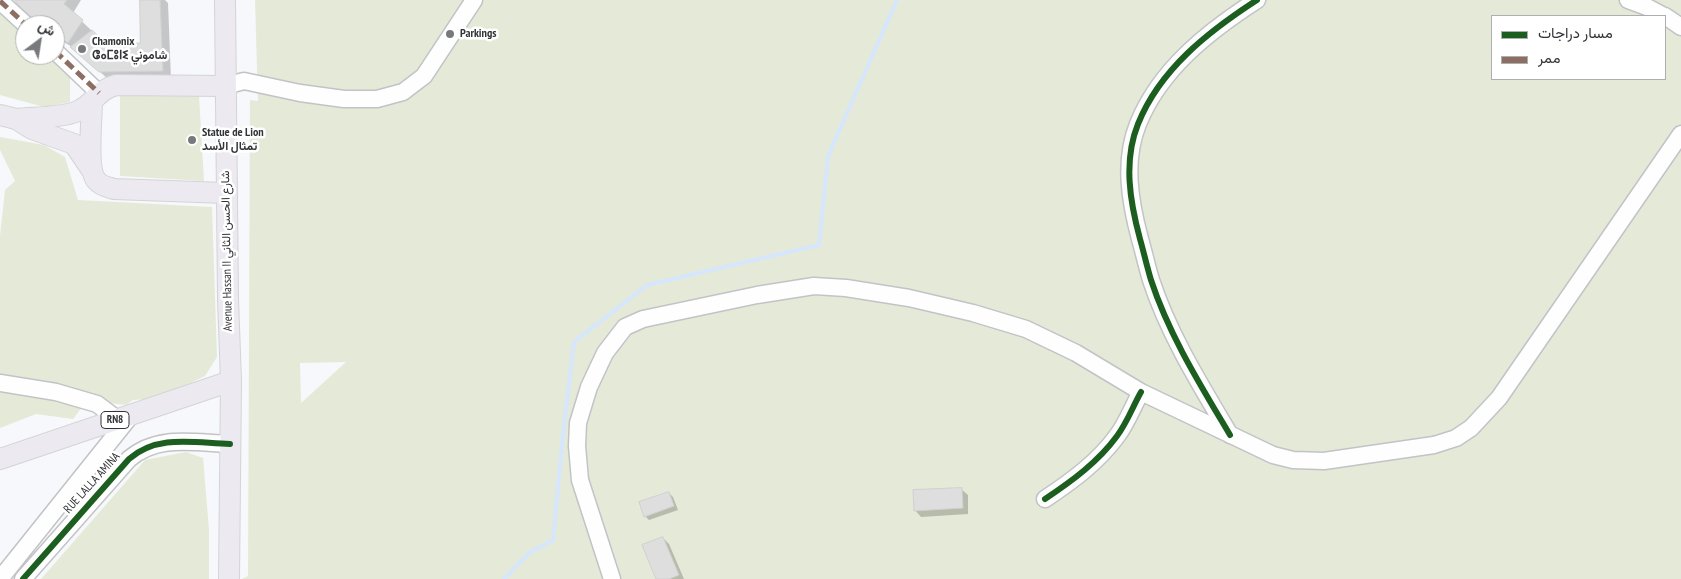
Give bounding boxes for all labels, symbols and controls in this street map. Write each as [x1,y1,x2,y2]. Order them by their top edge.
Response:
north arrow [15,15,65,65]
legend [1491,15,1666,80]
text: ش [35,16,59,40]
text: مسار دراجات [1538,23,1613,42]
place label: Parkings [460,27,496,41]
marker: Parkings [444,28,456,40]
place label: Chamonix ⵛⴰⵎⵓⵏⵉ شاموني [92,35,167,63]
marker: Chamonix ⵛⴰⵎⵓⵏⵉ شاموني [76,43,88,55]
text: ممر [1538,48,1560,67]
place label: Statue de Lion تمثال الأسد [202,126,264,154]
marker: Statue de Lion تمثال الأسد [186,134,198,146]
street label: Avenue Hassan II شارع الحسن الثاني [218,171,236,331]
road number: RN8 [101,412,129,428]
street label: RUE LALLA AMINA [61,450,123,516]

